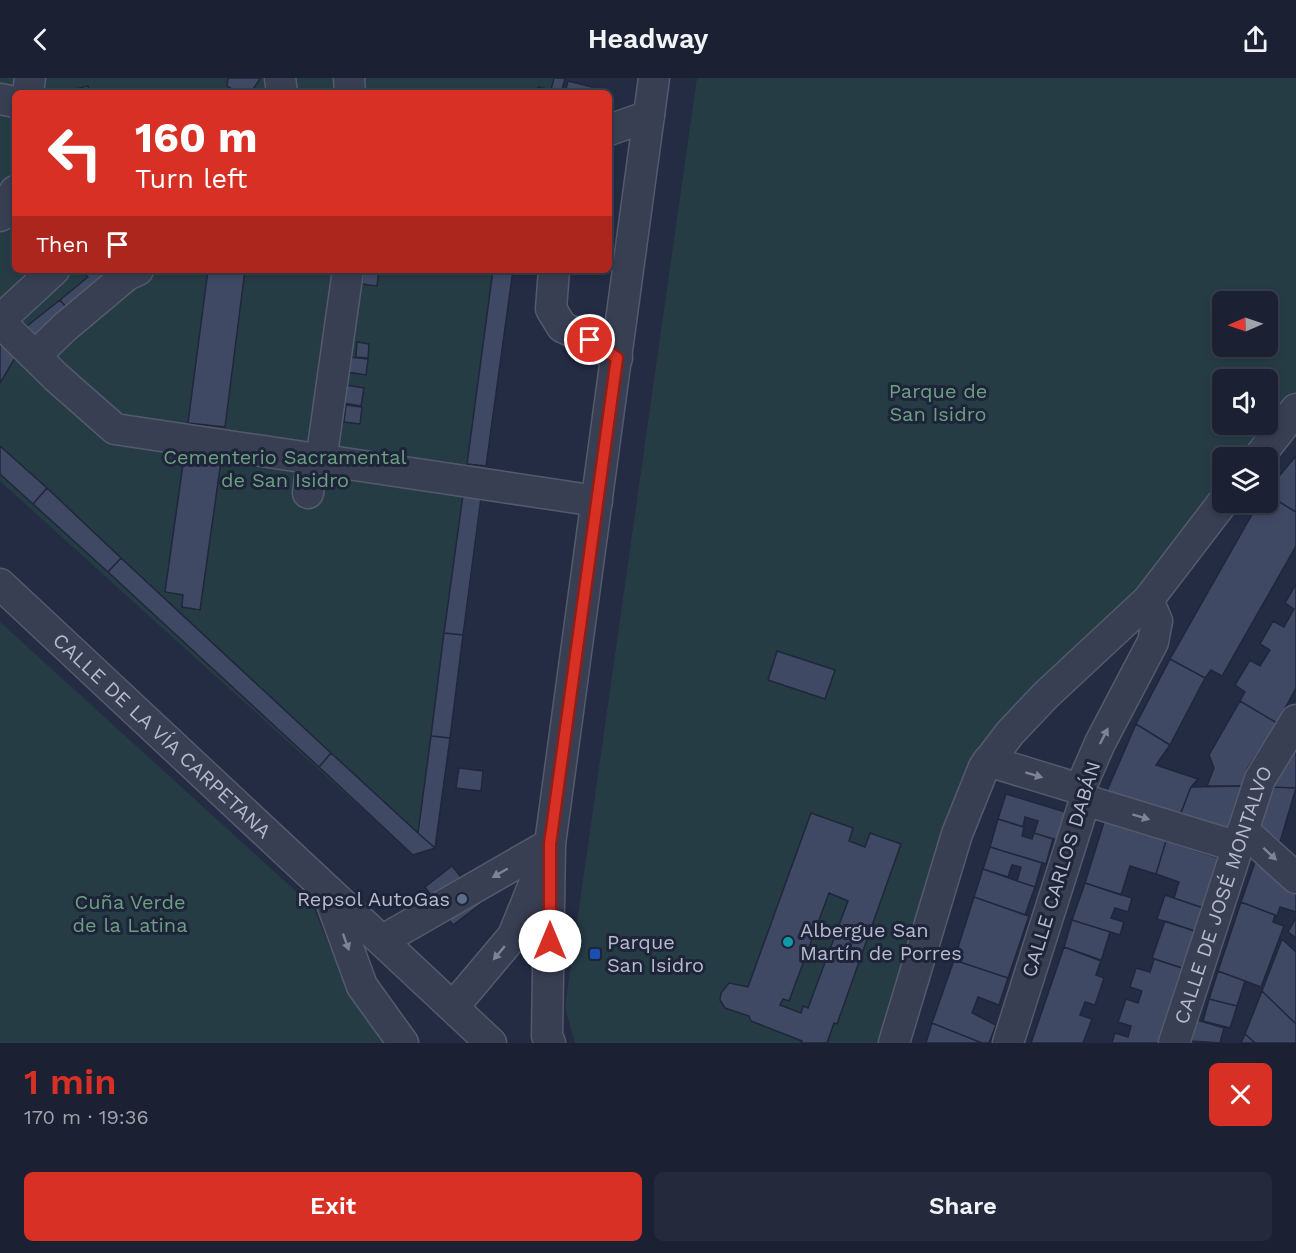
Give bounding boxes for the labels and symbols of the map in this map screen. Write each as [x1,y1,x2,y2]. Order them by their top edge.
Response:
north arrow [1212,291,1278,357]
pin [564,314,615,365]
park label: Parque de San Isidro [889,379,987,426]
park label: Cementerio Sacramental de San Isidro [163,445,407,492]
street label: CALLE DE LA VÍA CARPETANA [48,628,276,843]
one-way arrow [1099,727,1109,744]
street label: CALLE CARLOS DABÁN [1017,758,1105,980]
street label: CALLE DE JOSÉ MONTALVO [1169,761,1277,1027]
one-way arrow [1025,771,1043,780]
one-way arrow [1132,813,1150,822]
one-way arrow [1262,847,1277,860]
one-way arrow [491,868,508,878]
place label: Repsol AutoGas [297,887,450,911]
park label: Cuña Verde de la Latina [73,890,187,937]
marker: Repsol AutoGas [455,892,469,906]
position arrow [518,909,582,973]
place label: Albergue San Martín de Porres [800,918,962,965]
place label: Parque San Isidro [607,930,704,977]
one-way arrow [341,933,351,951]
marker: Albergue San Martín de Porres [781,935,795,949]
one-way arrow [493,945,506,960]
marker: Parque San Isidro [588,947,602,961]

